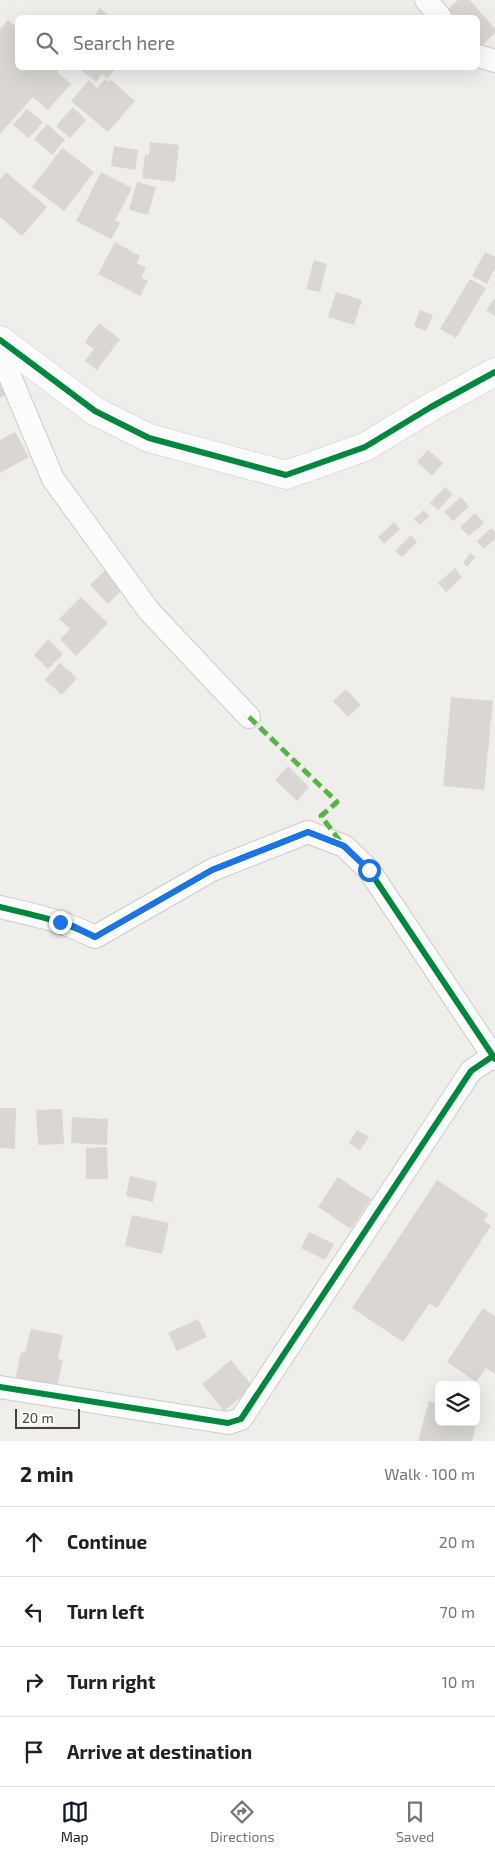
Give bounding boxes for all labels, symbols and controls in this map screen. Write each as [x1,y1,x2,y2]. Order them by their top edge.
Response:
search box [15,15,480,70]
icon: search [33,29,61,57]
text: Search here [73,31,175,54]
route start [358,859,381,882]
route end [49,911,72,934]
map controls [435,1381,480,1426]
button: layers [435,1381,480,1426]
scale bar [15,1406,80,1429]
text: 20 m [22,1409,54,1426]
text: 2 min [20,1461,74,1486]
text: Walk · 100 m [384,1464,475,1483]
icon: ahead [20,1528,48,1556]
text: Continue [67,1530,147,1553]
text: 20 m [439,1532,475,1551]
icon: left [20,1598,48,1626]
text: Turn left [67,1600,144,1623]
text: 70 m [440,1602,475,1621]
icon: right [20,1668,48,1696]
text: Turn right [67,1670,155,1693]
text: 10 m [441,1672,475,1691]
icon: arrive [20,1738,48,1766]
text: Arrive at destination [67,1740,252,1763]
tab: Map [61,1798,89,1845]
tab: Directions [210,1798,275,1845]
tab: Saved [396,1798,434,1845]

